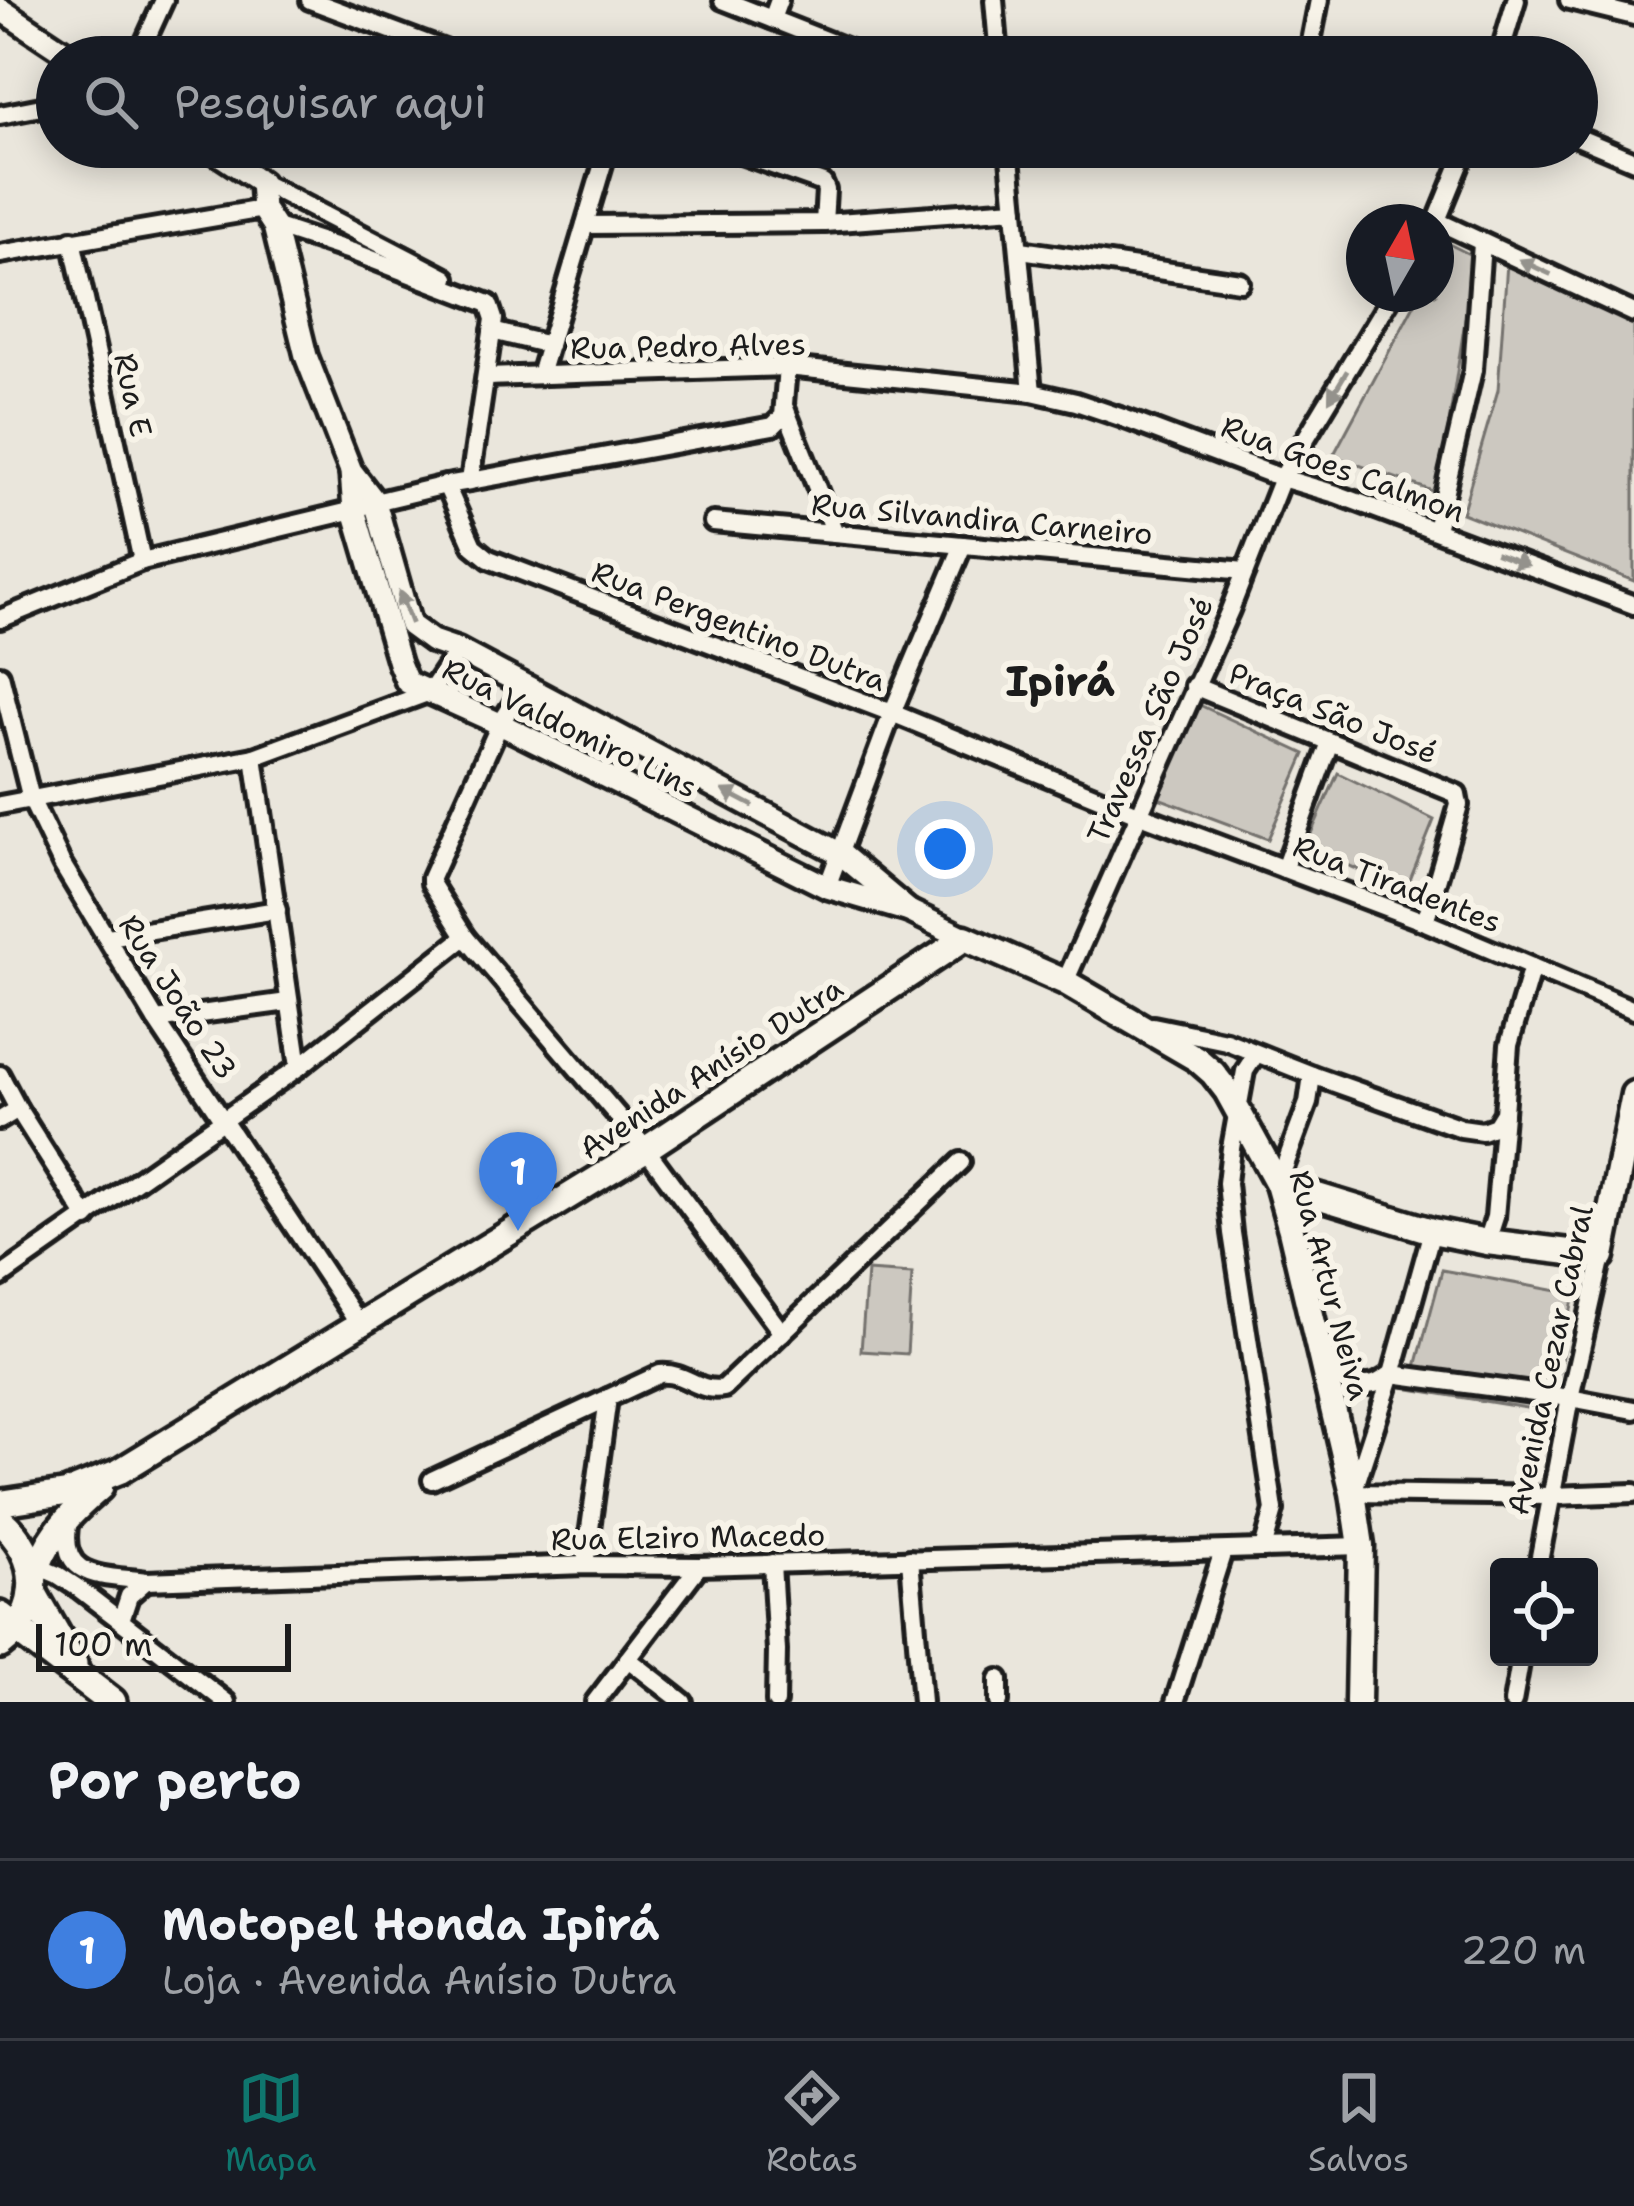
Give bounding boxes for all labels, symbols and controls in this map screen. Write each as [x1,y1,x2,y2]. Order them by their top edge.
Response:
search box [36,36,1598,168]
icon: search [78,69,144,135]
text: Pesquisar aqui [174,72,487,132]
north arrow [1346,204,1454,312]
one-way arrow [1517,257,1552,277]
street label: Rua Pedro Alves [570,323,806,369]
street label: Rua E [104,349,162,441]
one-way arrow [1328,369,1349,403]
street label: Rua Goes Calmon [1216,406,1470,532]
street label: Rua Silvandira Carneiro [810,484,1154,554]
one-way arrow [1494,550,1530,569]
street label: Rua Pergentino Dutra [586,551,892,701]
one-way arrow [394,589,413,625]
street label: Travessa São José [1077,590,1223,850]
street label: Rua Valdomiro Lins [436,648,704,808]
district label: Ipirá [1005,653,1115,709]
street label: Praça São José [1223,653,1443,773]
one-way arrow [721,789,755,809]
your location [915,819,975,879]
street label: Rua Tiradentes [1287,825,1507,943]
street label: Rua João 23 [109,907,247,1087]
street label: Avenida Anísio Dutra [571,967,851,1169]
pin: 1 [479,1132,557,1231]
street label: Rua Artur Neiva [1280,1166,1380,1405]
street label: Avenida Cezar Cabral [1497,1201,1603,1519]
street label: Rua Elziro Macedo [550,1514,826,1560]
map controls [1490,1558,1598,1666]
button: locate [1490,1558,1598,1666]
scale bar [36,1618,291,1671]
text: 100 m [54,1622,153,1667]
text: Por perto [48,1746,302,1814]
text: Motopel Honda Ipirá [162,1894,660,1954]
text: 1 [78,1924,96,1976]
text: 220 m [1460,1924,1586,1976]
text: Loja · Avenida Anísio Dutra [162,1954,676,2006]
tab: Mapa [225,2065,316,2182]
tab: Rotas [766,2065,858,2182]
tab: Salvos [1308,2065,1409,2182]

